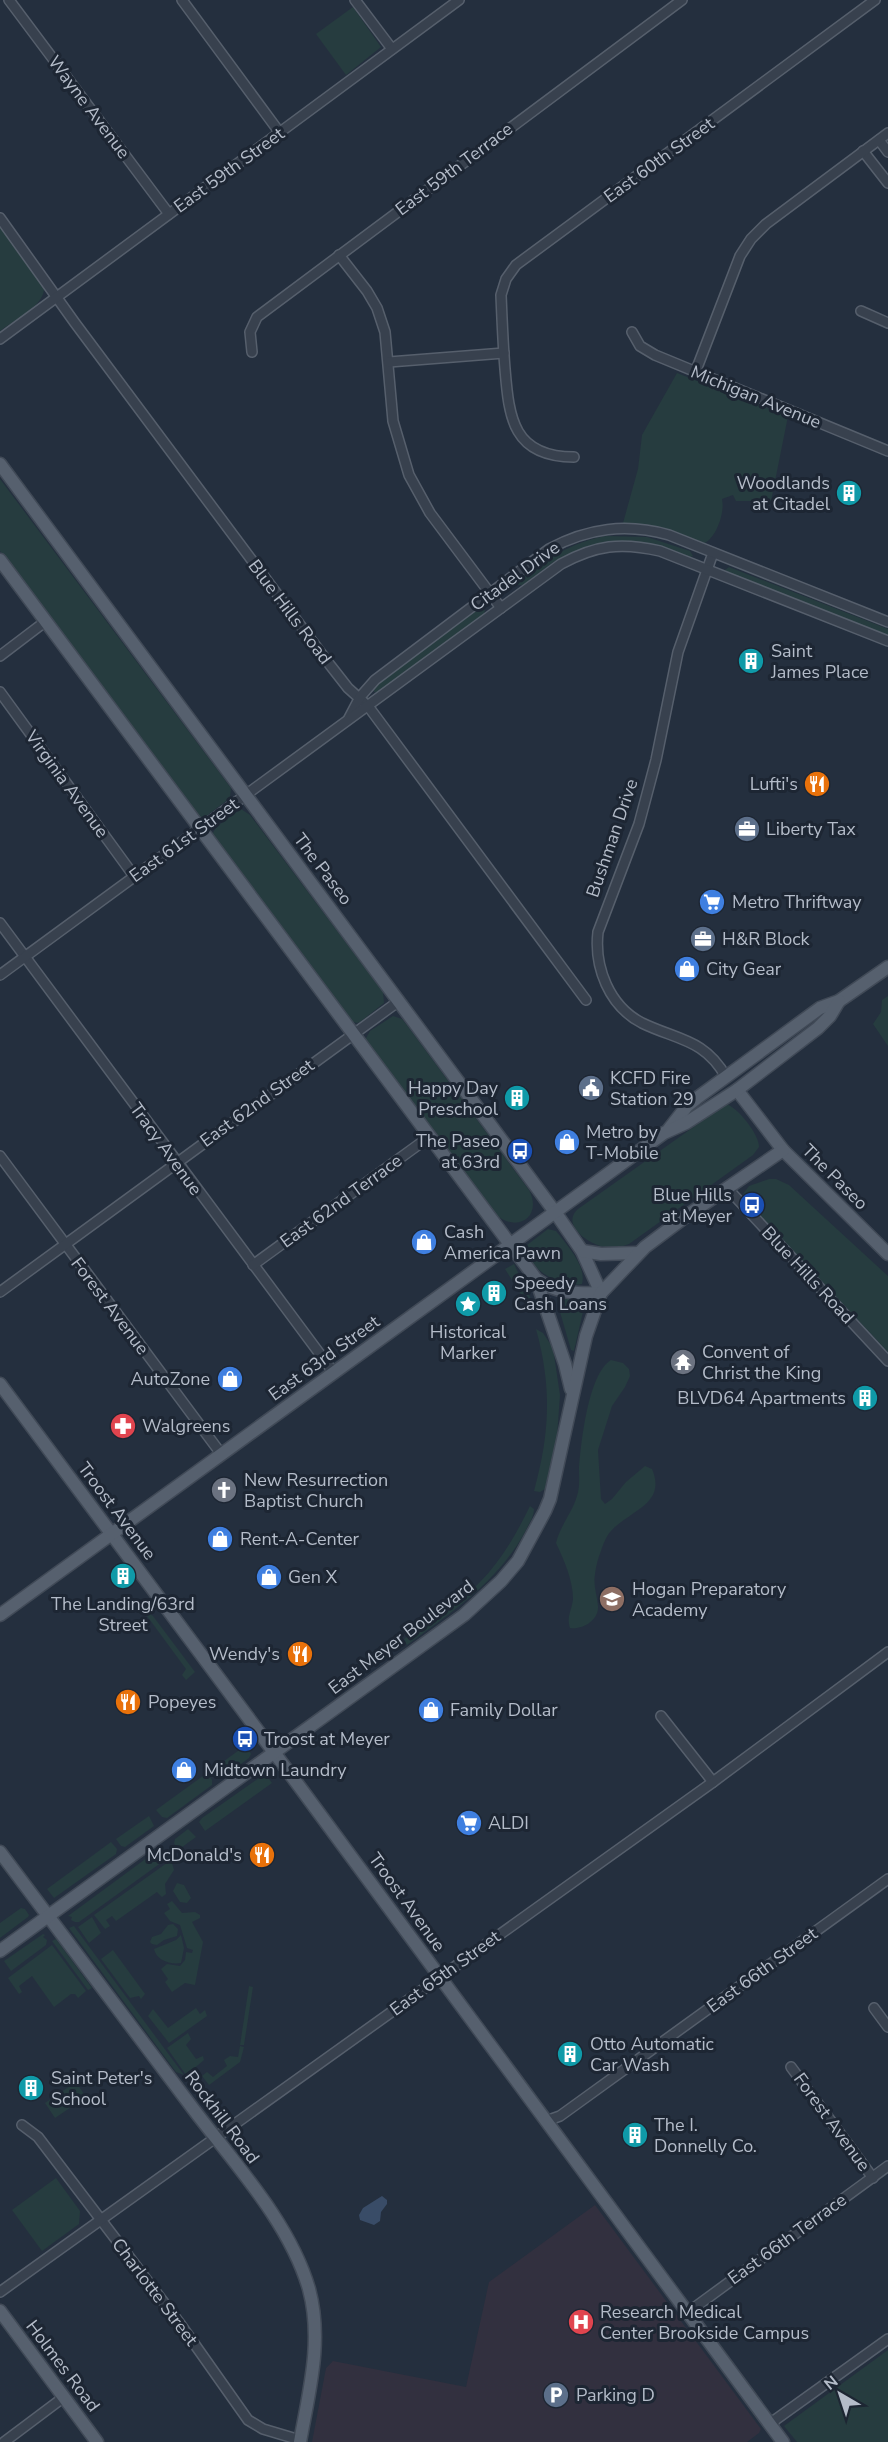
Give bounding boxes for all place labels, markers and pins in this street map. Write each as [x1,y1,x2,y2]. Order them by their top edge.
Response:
place label: Woodlands at Citadel [736,471,831,516]
building icon: Woodlands at Citadel [834,478,864,508]
place label: Saint James Place [770,639,869,684]
building icon: Saint James Place [736,646,766,676]
restaurant icon: Lufti's [802,769,832,799]
place label: Lufti's [750,772,798,796]
office icon: Liberty Tax [732,814,762,844]
place label: Liberty Tax [766,817,856,841]
supermarket icon: Metro Thriftway [697,887,727,917]
place label: Metro Thriftway [732,890,862,914]
office icon: H&R Block [688,924,718,954]
place label: H&R Block [722,927,811,951]
shop icon: City Gear [672,954,702,984]
place label: City Gear [706,957,782,981]
place label: KCFD Fire Station 29 [610,1066,694,1111]
public building icon: KCFD Fire Station 29 [576,1073,606,1103]
place label: Happy Day Preschool [408,1076,499,1121]
building icon: Happy Day Preschool [502,1083,532,1113]
place label: Metro by T-Mobile [586,1120,659,1165]
shop icon: Metro by T-Mobile [552,1127,582,1157]
place label: The Paseo at 63rd [416,1129,500,1174]
bus stop icon: The Paseo at 63rd [505,1136,535,1166]
place label: Blue Hills at Meyer [653,1183,733,1228]
bus stop icon: Blue Hills at Meyer [737,1190,767,1220]
place label: Cash America Pawn [444,1220,561,1265]
shop icon: Cash America Pawn [409,1227,439,1257]
place label: Speedy Cash Loans [514,1271,607,1316]
building icon: Speedy Cash Loans [479,1278,509,1308]
place icon: Historical Marker [453,1289,483,1319]
place label: Historical Marker [430,1320,507,1365]
place label: Convent of Christ the King [702,1340,821,1385]
temple icon: Convent of Christ the King [668,1347,698,1377]
shop icon: AutoZone [215,1364,245,1394]
place label: AutoZone [130,1367,210,1391]
building icon: BLVD64 Apartments [850,1383,880,1413]
place label: BLVD64 Apartments [677,1386,846,1410]
pharmacy icon: Walgreens [108,1411,138,1441]
place label: Walgreens [142,1414,230,1438]
place label: New Resurrection Baptist Church [244,1468,388,1513]
church icon: New Resurrection Baptist Church [209,1475,239,1505]
shop icon: Rent-A-Center [205,1524,235,1554]
place label: Rent-A-Center [240,1527,360,1551]
building icon: The Landing/63rd Street [108,1561,138,1591]
shop icon: Gen X [254,1562,284,1592]
place label: Gen X [288,1565,337,1589]
place label: Hogan Preparatory Academy [632,1577,787,1622]
school or university icon: Hogan Preparatory Academy [597,1584,627,1614]
place label: The Landing/63rd Street [51,1592,195,1637]
restaurant icon: Wendy's [285,1639,315,1669]
place label: Wendy's [209,1642,280,1666]
restaurant icon: Popeyes [113,1687,143,1717]
place label: Popeyes [148,1690,216,1714]
shop icon: Family Dollar [416,1695,446,1725]
place label: Family Dollar [450,1698,558,1722]
bus stop icon: Troost at Meyer [230,1724,260,1754]
place label: Troost at Meyer [264,1727,390,1751]
shop icon: Midtown Laundry [169,1755,199,1785]
place label: Midtown Laundry [204,1758,347,1782]
supermarket icon: ALDI [454,1808,484,1838]
place label: ALDI [488,1811,529,1835]
restaurant icon: McDonald's [247,1840,277,1870]
place label: McDonald's [147,1843,242,1867]
place label: Otto Automatic Car Wash [590,2032,714,2077]
building icon: Otto Automatic Car Wash [555,2039,585,2069]
place label: Saint Peter's School [51,2066,152,2111]
building icon: Saint Peter's School [16,2073,46,2103]
place label: The I. Donnelly Co. [654,2113,757,2158]
building icon: The I. Donnelly Co. [620,2120,650,2150]
place label: Research Medical Center Brookside Campus [600,2300,809,2345]
hospital icon: Research Medical Center Brookside Campus [566,2307,596,2337]
parking icon: Parking D [541,2380,571,2410]
place label: Parking D [576,2383,655,2407]

